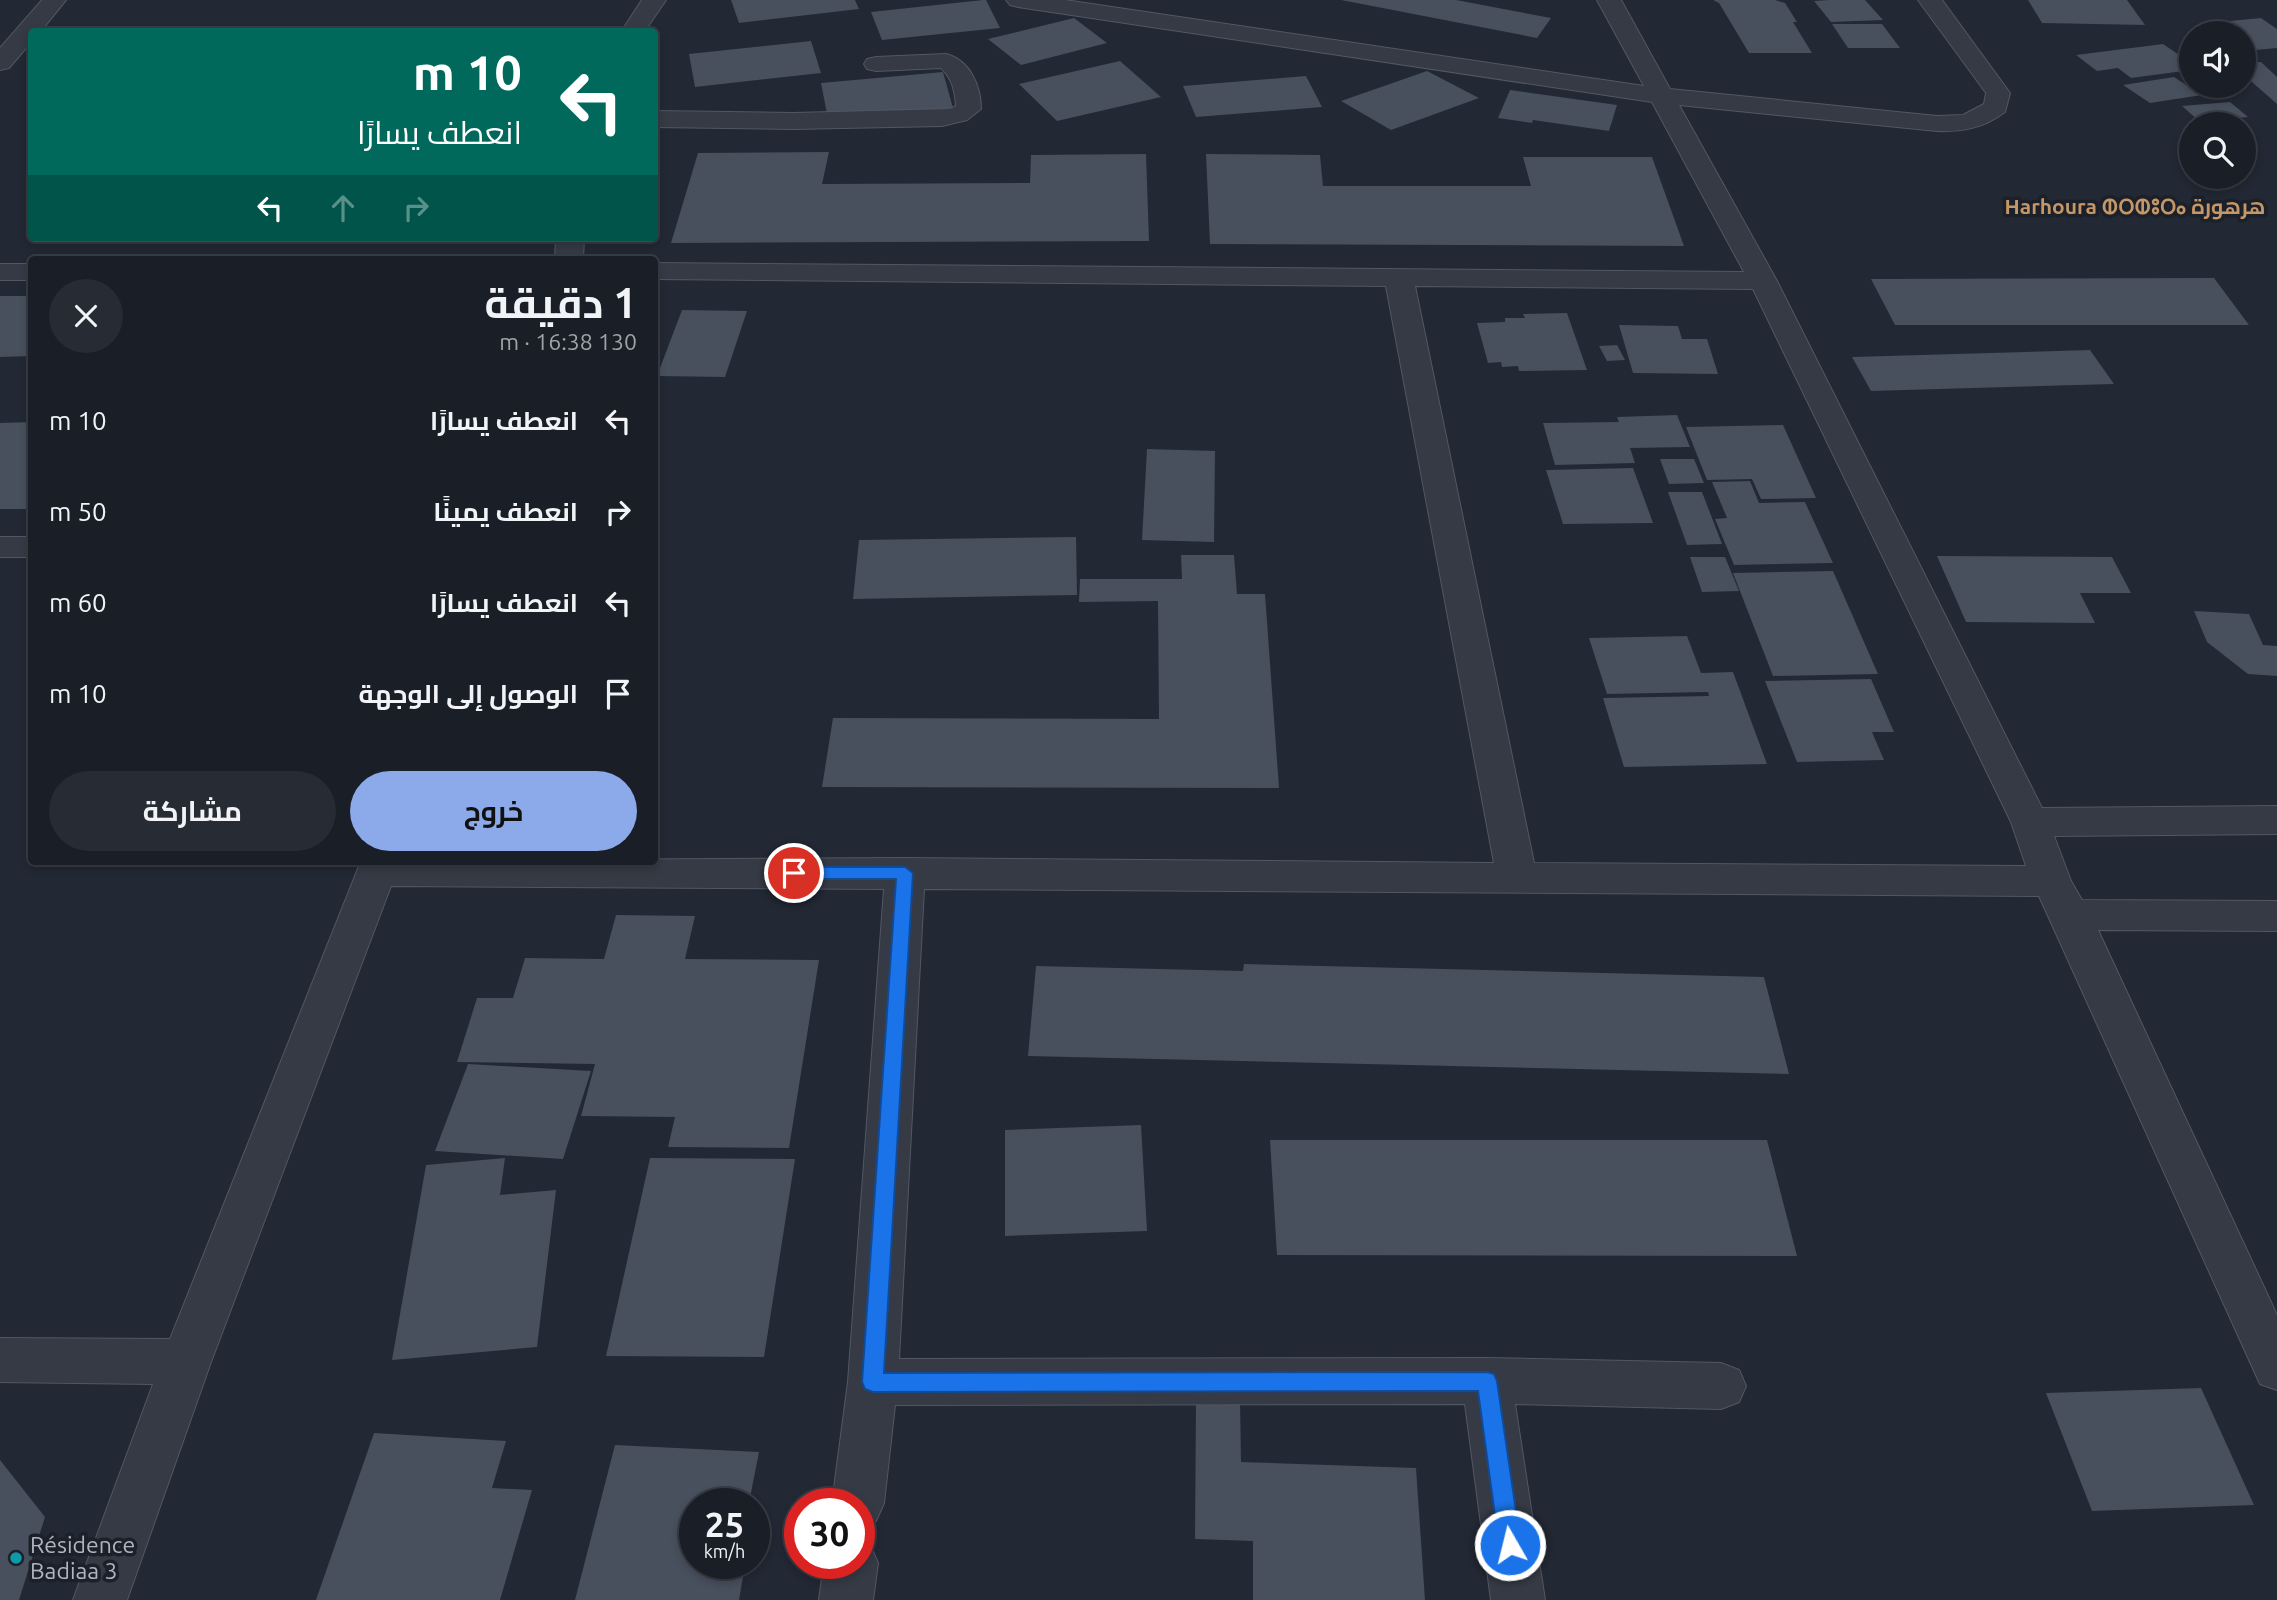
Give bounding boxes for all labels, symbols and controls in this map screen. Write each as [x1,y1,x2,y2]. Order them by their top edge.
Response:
map controls [2179,21,2256,189]
button: sound [2179,21,2256,98]
text: 10 m [413,44,522,99]
icon: left [546,56,637,147]
button: search [2179,112,2256,189]
text: انعطف يسارًا [357,114,522,150]
icon: left [251,189,289,227]
icon: ahead [324,189,362,227]
icon: right [397,189,435,227]
district label: Harhoura ⵀⵔⵀⵓⵔⴰ هرهورة [2005,194,2265,220]
button: close [49,279,123,353]
text: 1 دقيقة [485,279,637,326]
text: 130 m · 16:38 [499,329,637,354]
icon: left [599,402,637,440]
text: 10 m [49,406,107,435]
text: انعطف يسارًا [430,406,578,435]
icon: right [599,493,637,531]
text: 50 m [49,497,107,526]
text: انعطف يمينًا [433,497,578,526]
icon: left [599,584,637,622]
text: 60 m [49,588,107,617]
text: انعطف يسارًا [430,588,578,617]
icon: arrive [599,675,637,713]
text: 10 m [49,679,107,708]
text: الوصول إلى الوجهة [359,679,578,708]
button: مشاركة [49,771,336,851]
button: خروج [350,771,637,851]
pin [764,843,824,903]
icon: arrive [775,854,813,892]
speed limit sign: 30 [784,1488,875,1579]
text: 25 [705,1504,744,1544]
position arrow [1473,1508,1547,1582]
place label: Résidence Badiaa 3 [30,1532,135,1583]
text: km/h [704,1541,745,1561]
marker: Résidence Badiaa 3 [8,1550,24,1566]

